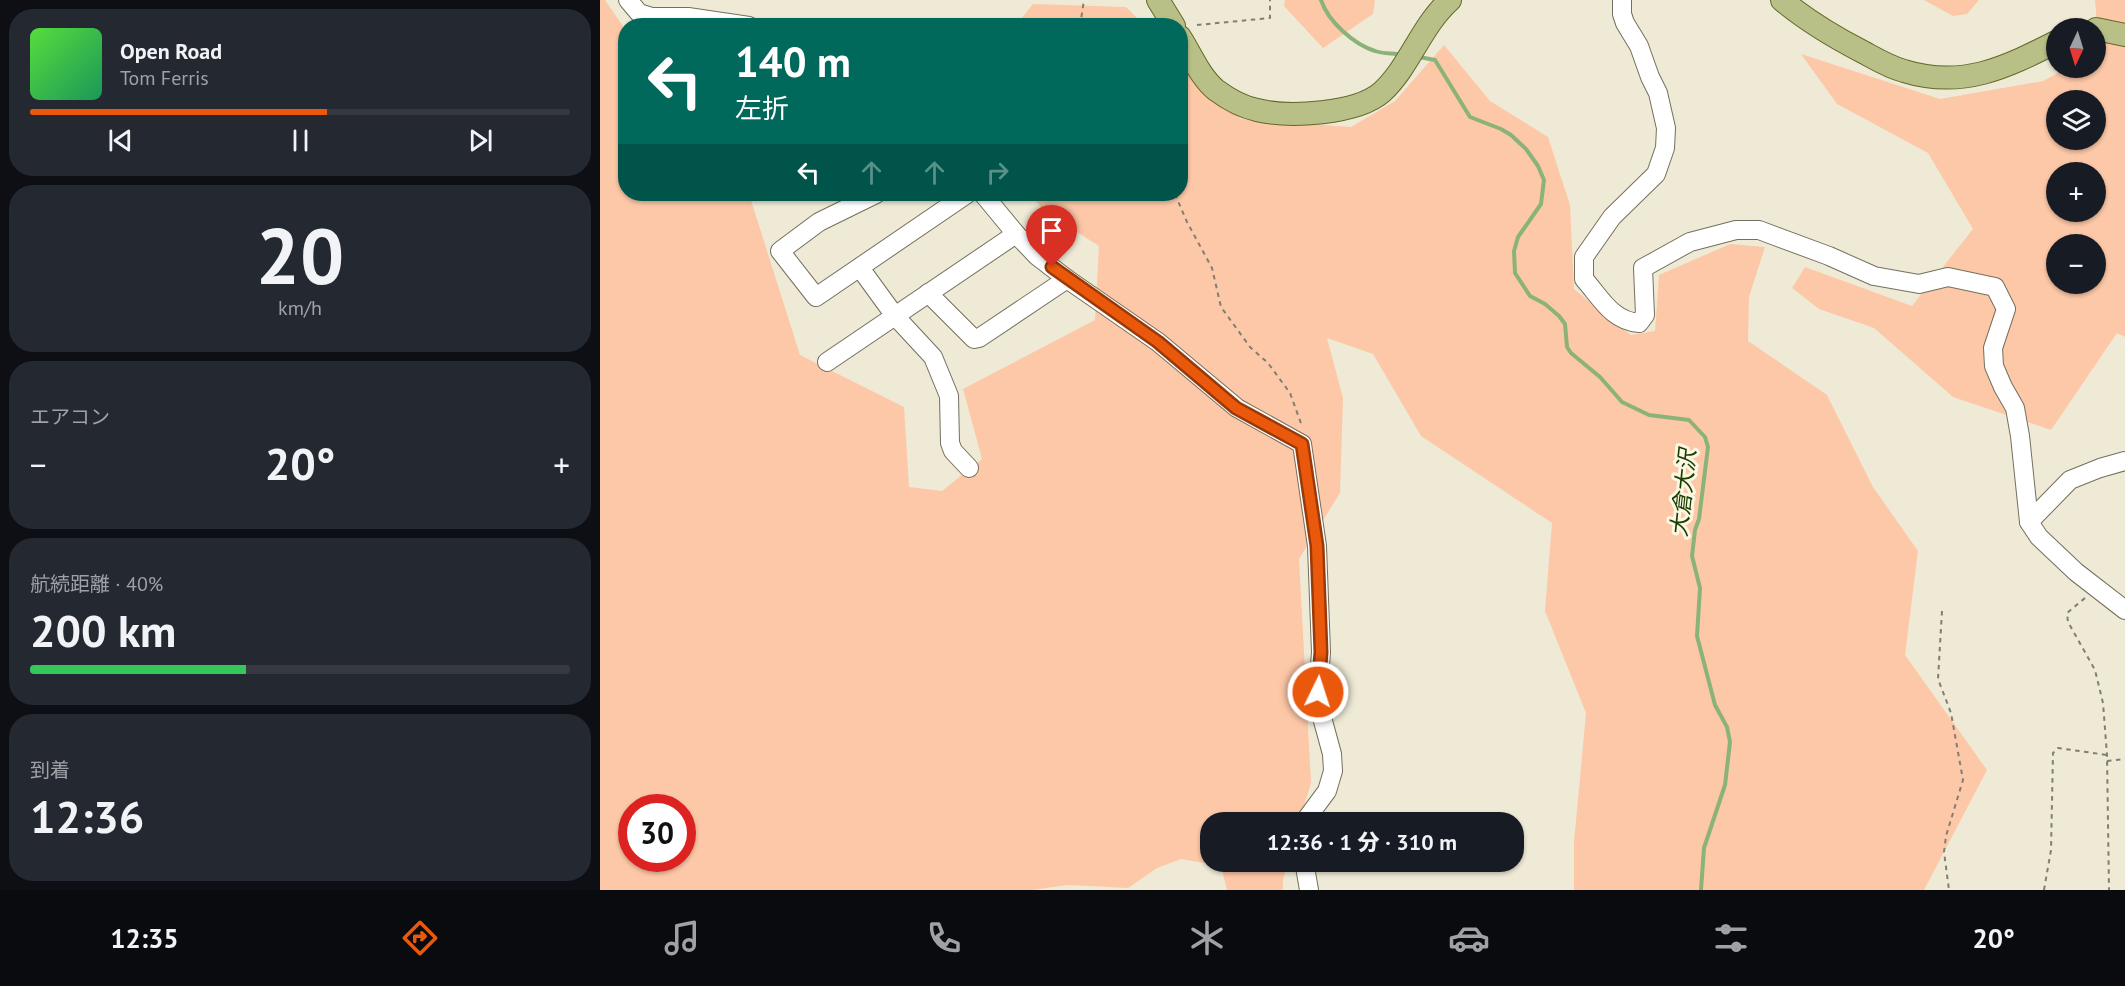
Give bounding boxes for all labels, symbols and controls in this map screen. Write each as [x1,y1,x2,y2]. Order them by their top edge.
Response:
north arrow [2046,18,2106,78]
map controls [2046,18,2106,294]
text: 140 m [735,34,851,89]
text: Open Road [120,37,222,65]
icon: left [636,42,714,120]
text: Tom Ferris [120,65,209,91]
button: layers [2046,90,2106,150]
text: 左折 [735,91,789,125]
icon: previous [104,124,137,157]
icon: pause [284,124,317,157]
icon: next [464,124,497,157]
icon: left [792,156,825,189]
icon: ahead [855,156,888,189]
icon: ahead [918,156,951,189]
icon: right [981,156,1014,189]
button: + [2046,162,2106,222]
text: 20 [256,205,344,306]
pin [1026,205,1077,267]
icon: arrive [1035,214,1068,247]
button: − [2046,234,2106,294]
text: km/h [278,295,322,321]
text: エアコン [30,404,110,430]
text: 20° [265,434,335,492]
text: − [30,443,47,486]
text: + [553,443,570,486]
water label: 大倉大沢 [1664,445,1702,538]
text: 航続距離 · 40% [30,571,163,597]
text: 200 km [30,601,176,659]
position arrow [1286,660,1350,724]
text: 到着 [30,757,70,783]
text: 12:36 [30,787,144,845]
speed limit sign: 30 [618,794,696,872]
text: 12:36 · 1 分 · 310 m [1267,828,1457,856]
icon: directions [399,917,441,959]
icon: music [661,917,703,959]
icon: phone [923,917,965,959]
icon: climate [1186,917,1228,959]
icon: car [1448,917,1490,959]
icon: filters [1710,917,1752,959]
text: 12:35 [110,921,179,955]
text: 20° [1972,921,2015,955]

